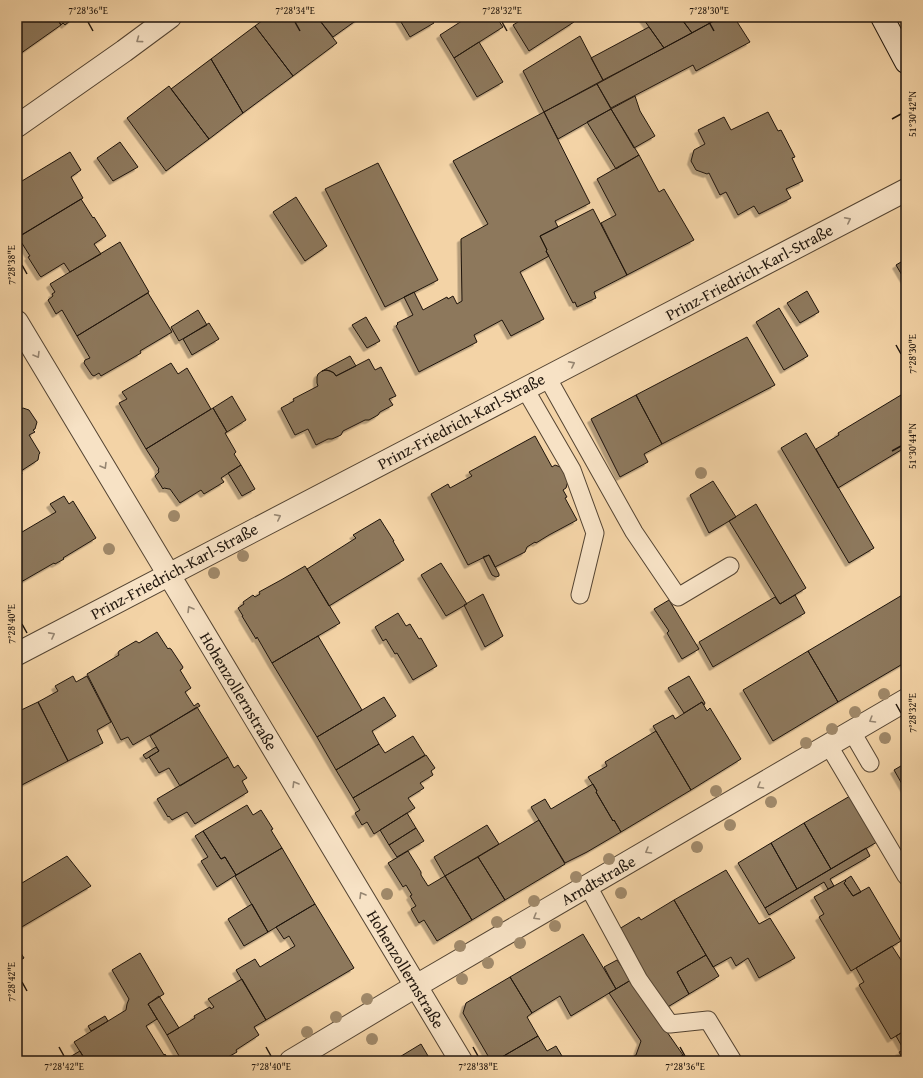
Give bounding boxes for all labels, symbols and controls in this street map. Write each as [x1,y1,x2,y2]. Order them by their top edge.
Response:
text: 7°28'36"E [68,3,108,18]
text: 7°28'34"E [275,3,315,18]
text: 7°28'32"E [482,3,522,18]
text: 7°28'30"E [689,3,729,18]
one-way arrow [136,35,143,42]
text: 51°30'42"N [905,91,920,137]
one-way arrow [844,217,851,225]
street label: Prinz-Friedrich-Karl-Straße [661,218,837,326]
text: 7°28'38"E [4,245,19,285]
text: 7°28'30"E [905,334,920,374]
one-way arrow [33,351,40,358]
one-way arrow [567,361,575,369]
street label: Prinz-Friedrich-Karl-Straße [373,367,549,475]
text: 51°30'44"N [905,423,920,469]
one-way arrow [100,462,107,469]
one-way arrow [274,514,281,522]
street label: Prinz-Friedrich-Karl-Straße [86,517,262,625]
text: 7°28'40"E [4,604,19,644]
one-way arrow [187,606,195,613]
street label: Hohenzollernstraße [194,627,284,755]
one-way arrow [47,633,55,640]
text: 7°28'32"E [905,693,920,733]
one-way arrow [869,715,876,723]
one-way arrow [292,781,300,788]
one-way arrow [757,781,764,788]
one-way arrow [645,847,652,854]
street label: Arndtstraße [556,849,640,911]
one-way arrow [359,892,367,899]
street label: Hohenzollernstraße [361,905,451,1033]
one-way arrow [533,912,540,919]
text: 7°28'42"E [4,962,19,1002]
text: 7°28'42"E [44,1059,84,1074]
text: 7°28'40"E [251,1059,291,1074]
text: 7°28'38"E [458,1059,498,1074]
text: 7°28'36"E [665,1059,705,1074]

